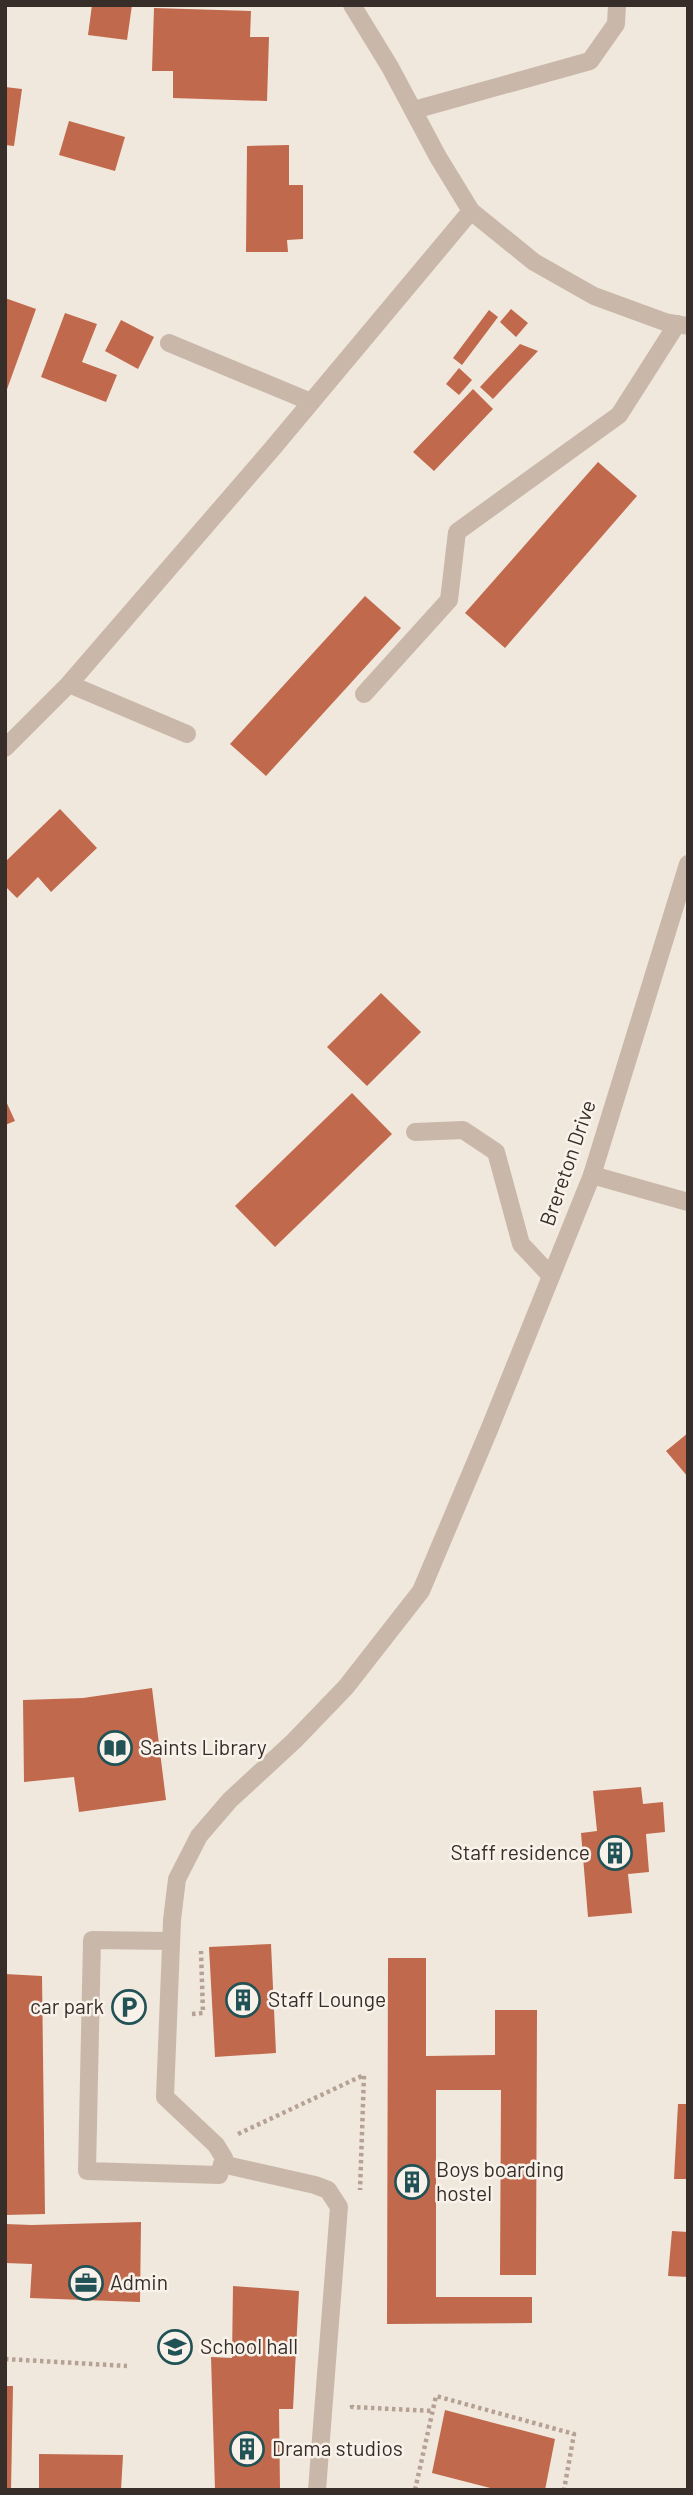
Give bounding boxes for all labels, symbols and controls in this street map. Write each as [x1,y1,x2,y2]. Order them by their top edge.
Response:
street label: Brereton Drive [533,1096,600,1229]
library icon: Saints Library [96,1729,134,1767]
place label: Saints Library [140,1734,267,1759]
building icon: Staff residence [596,1834,634,1872]
place label: Staff residence [450,1839,590,1864]
building icon: Staff Lounge [224,1981,262,2019]
place label: Staff Lounge [268,1986,386,2011]
parking icon: car park [110,1988,148,2026]
place label: car park [30,1993,104,2018]
place label: Boys boarding hostel [436,2156,564,2205]
building icon: Boys boarding hostel [393,2163,431,2201]
office icon: Admin [67,2264,105,2302]
place label: Admin [110,2269,168,2294]
school or university icon: School hall [156,2328,194,2366]
place label: School hall [200,2333,298,2358]
building icon: Drama studios [228,2430,266,2468]
place label: Drama studios [272,2435,403,2460]

